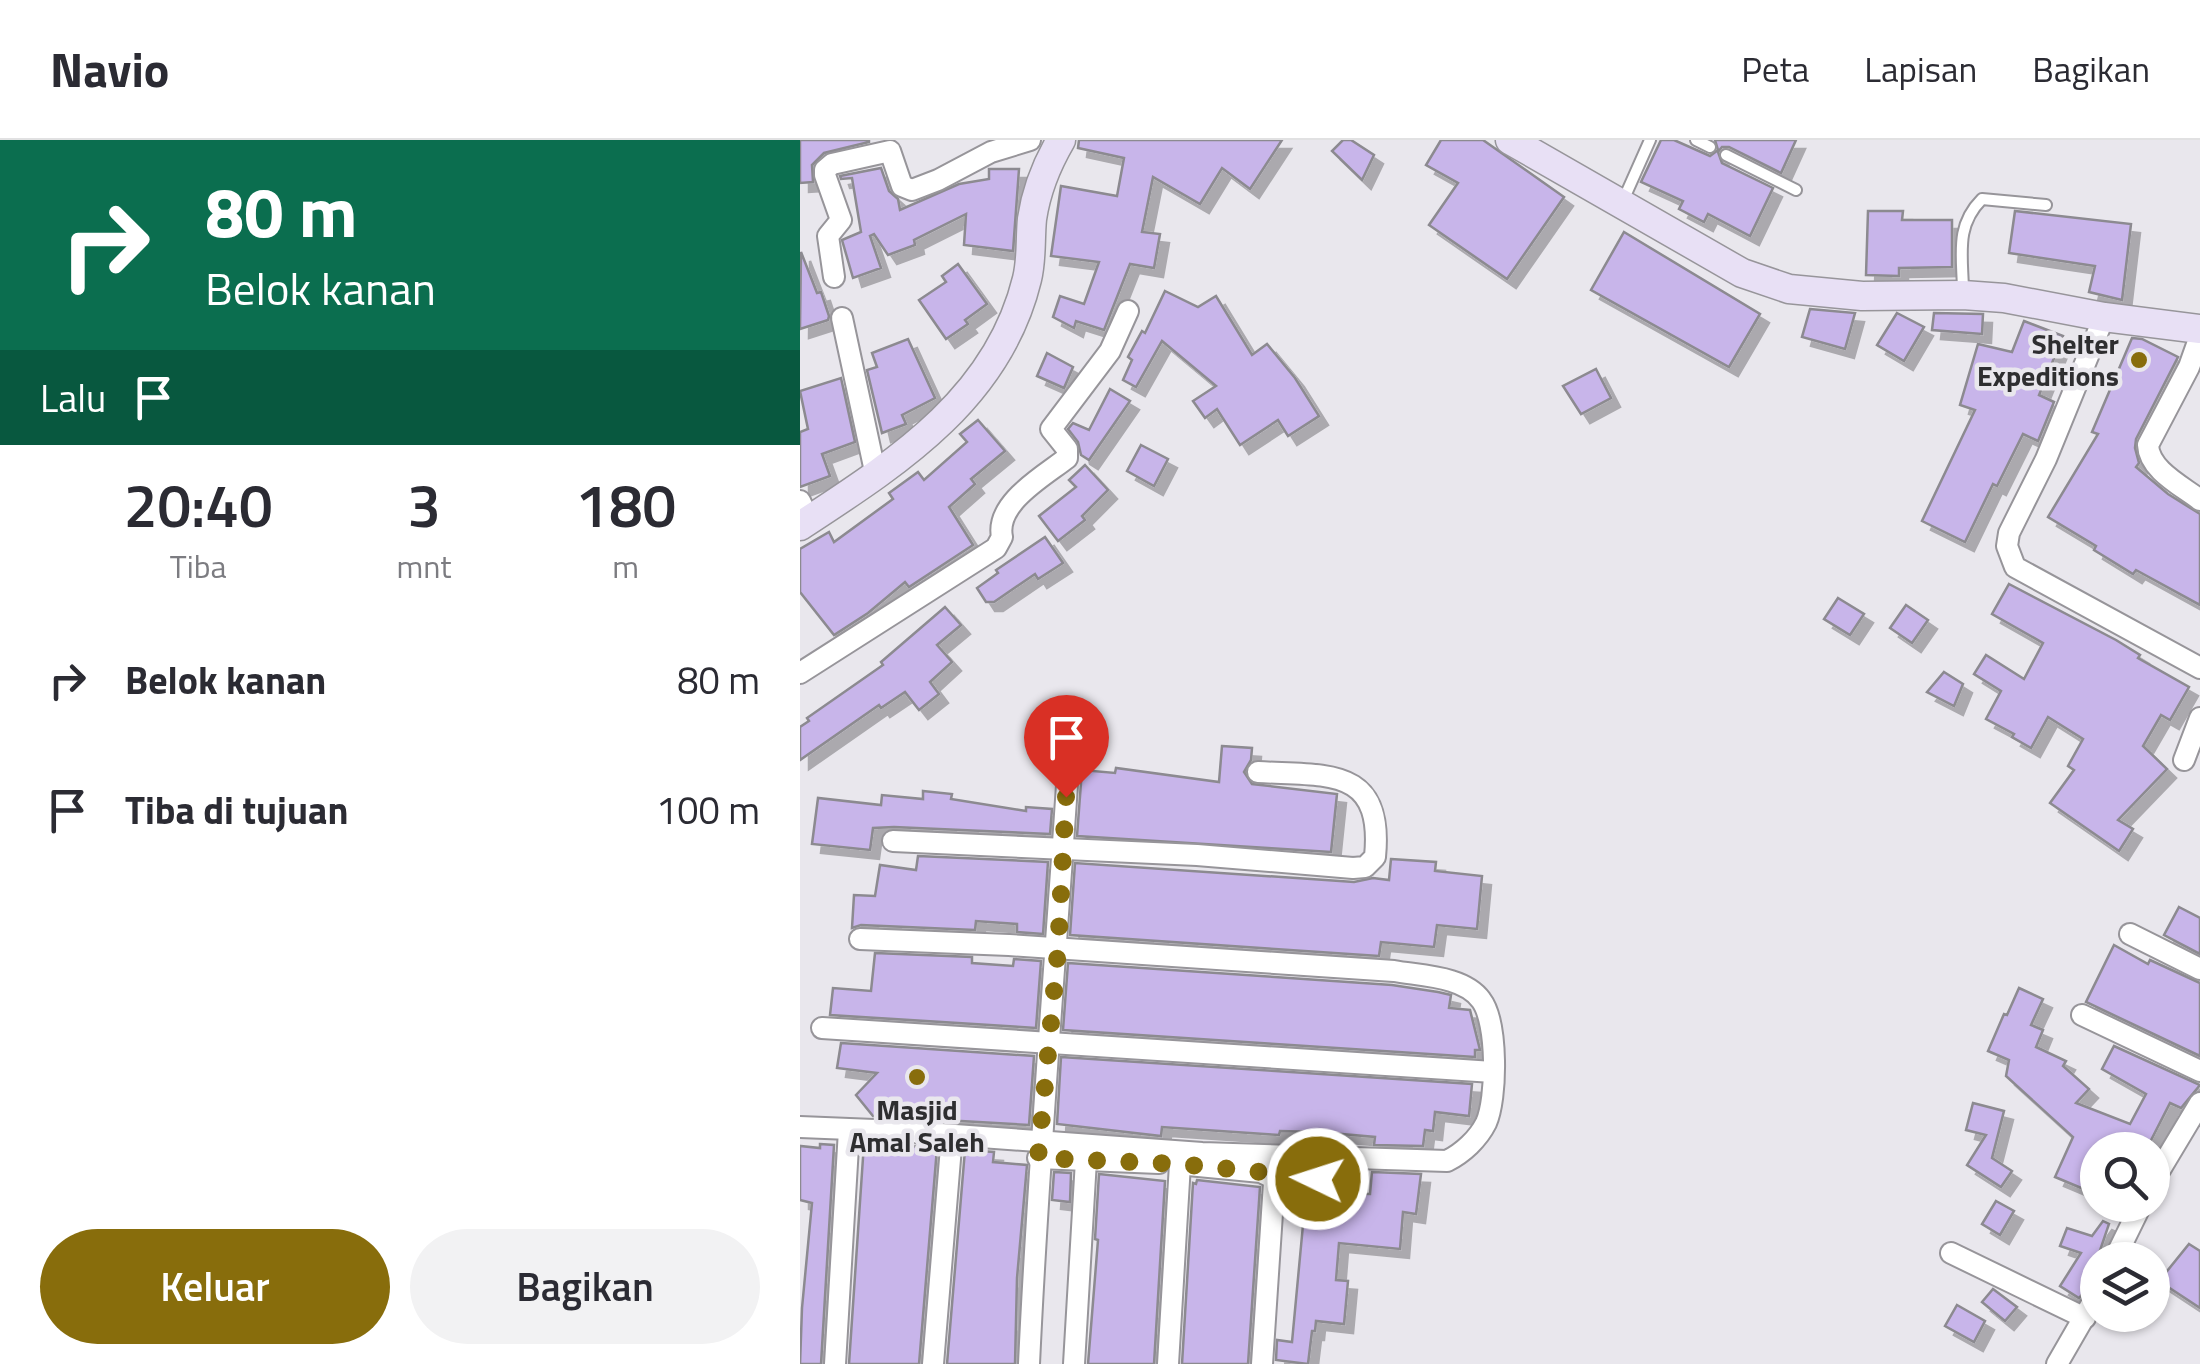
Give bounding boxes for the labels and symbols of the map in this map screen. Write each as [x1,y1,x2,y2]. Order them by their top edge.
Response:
place label: Shelter Expeditions [1977,322,2119,397]
marker: Shelter Expeditions [2128,349,2150,371]
pin [1024,695,1109,798]
marker: Masjid Amal Saleh [906,1066,928,1088]
place label: Masjid Amal Saleh [849,1088,985,1163]
position arrow [1266,1127,1370,1231]

